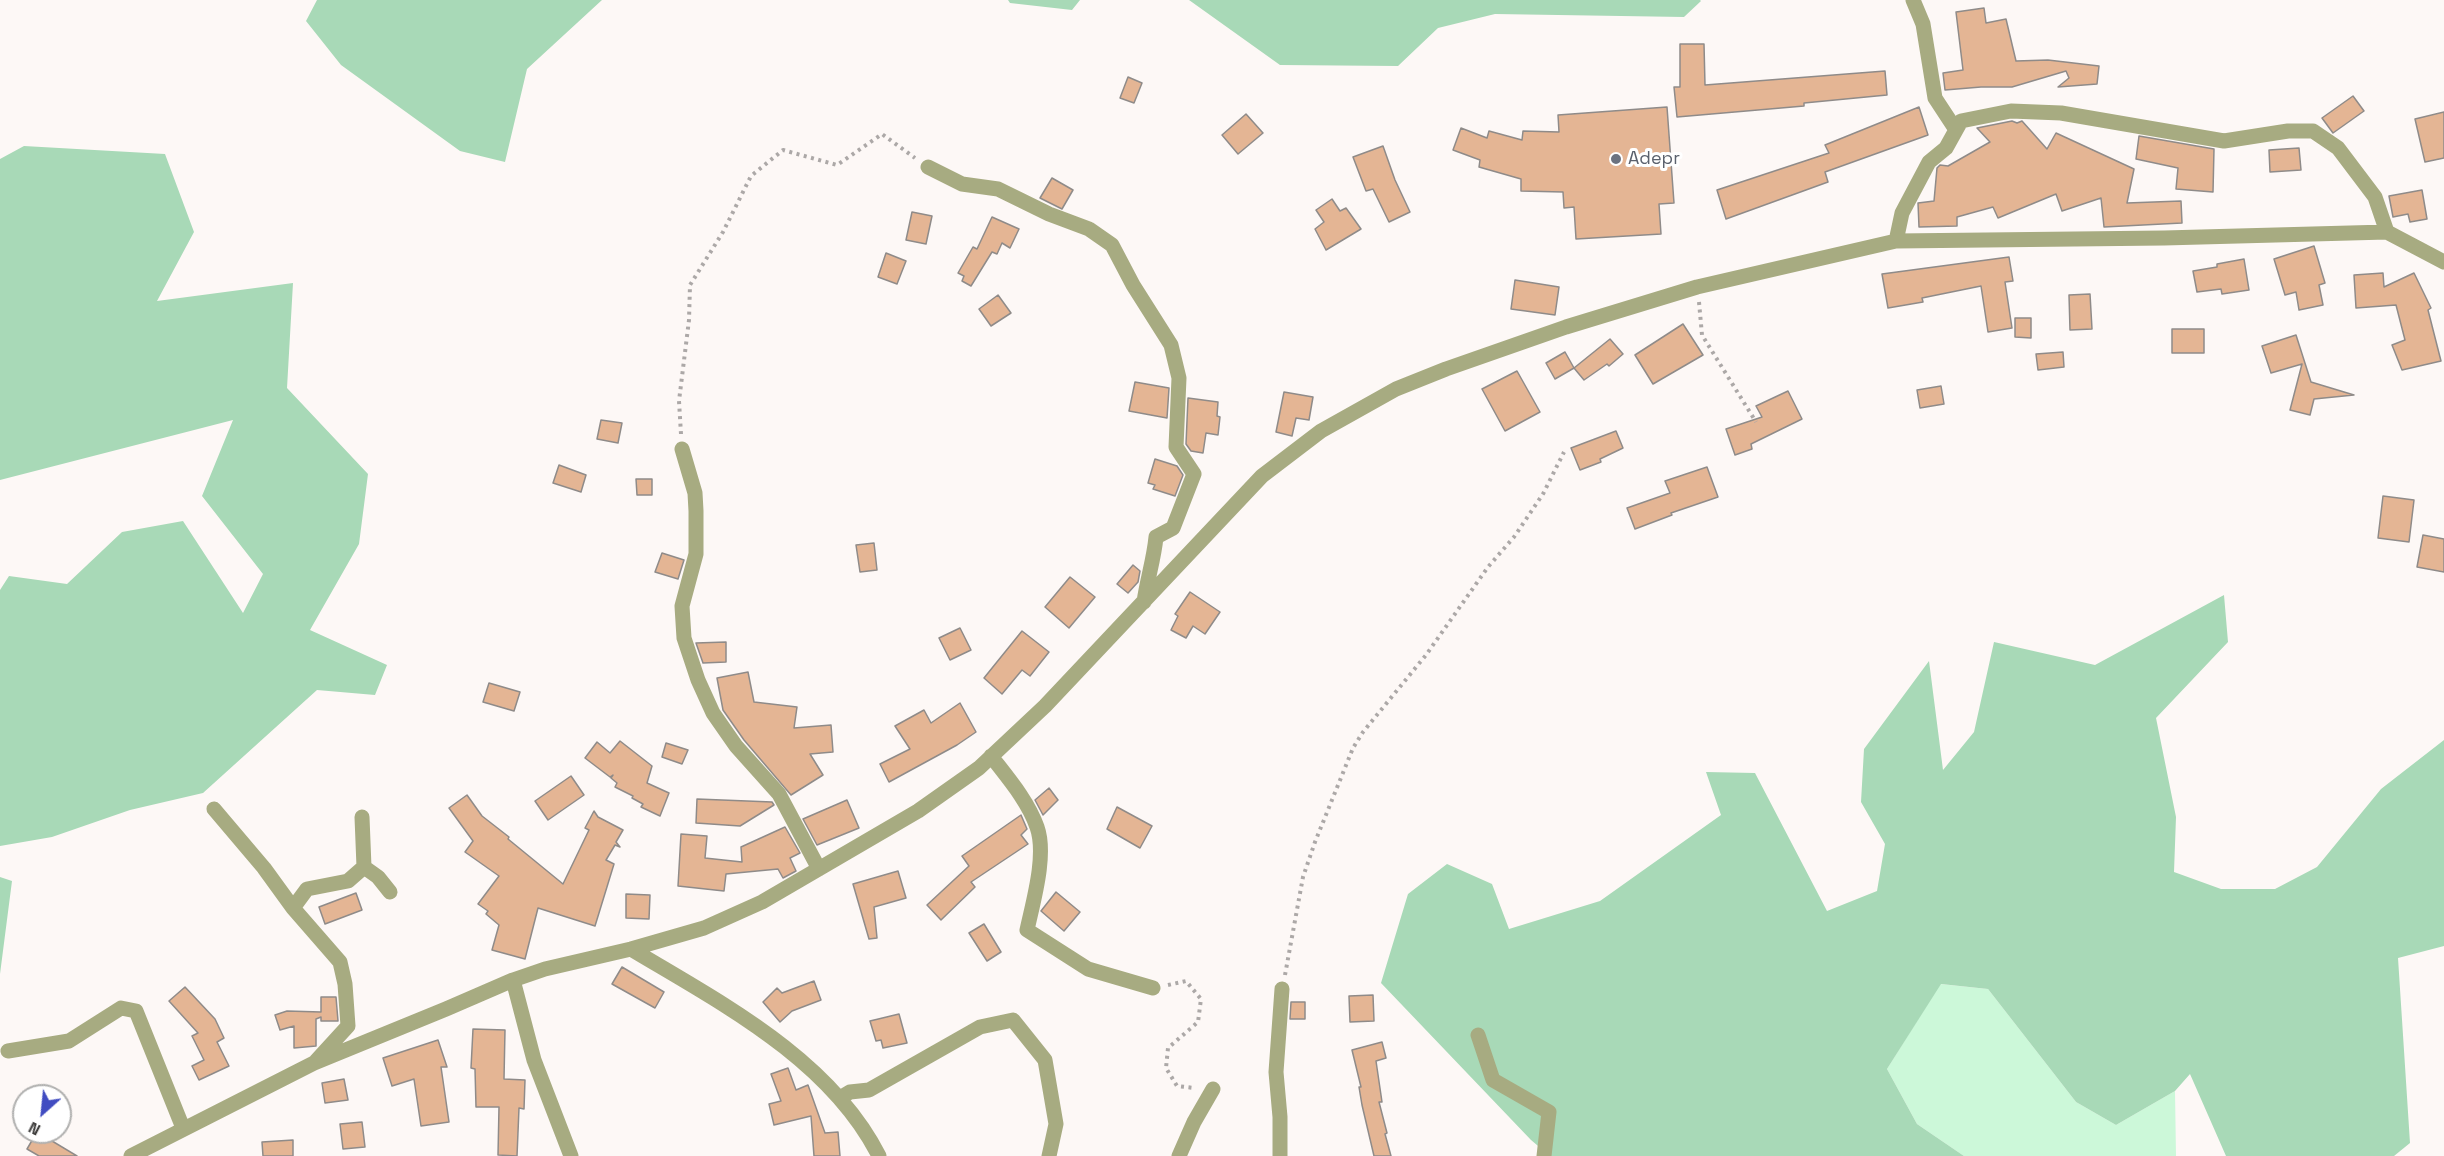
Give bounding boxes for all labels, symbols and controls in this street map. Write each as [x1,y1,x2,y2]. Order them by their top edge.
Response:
place label: Adepr [1628,148,1680,170]
marker: Adepr [1609,152,1623,166]
north arrow [12,1084,72,1144]
text: N [25,1117,44,1140]

